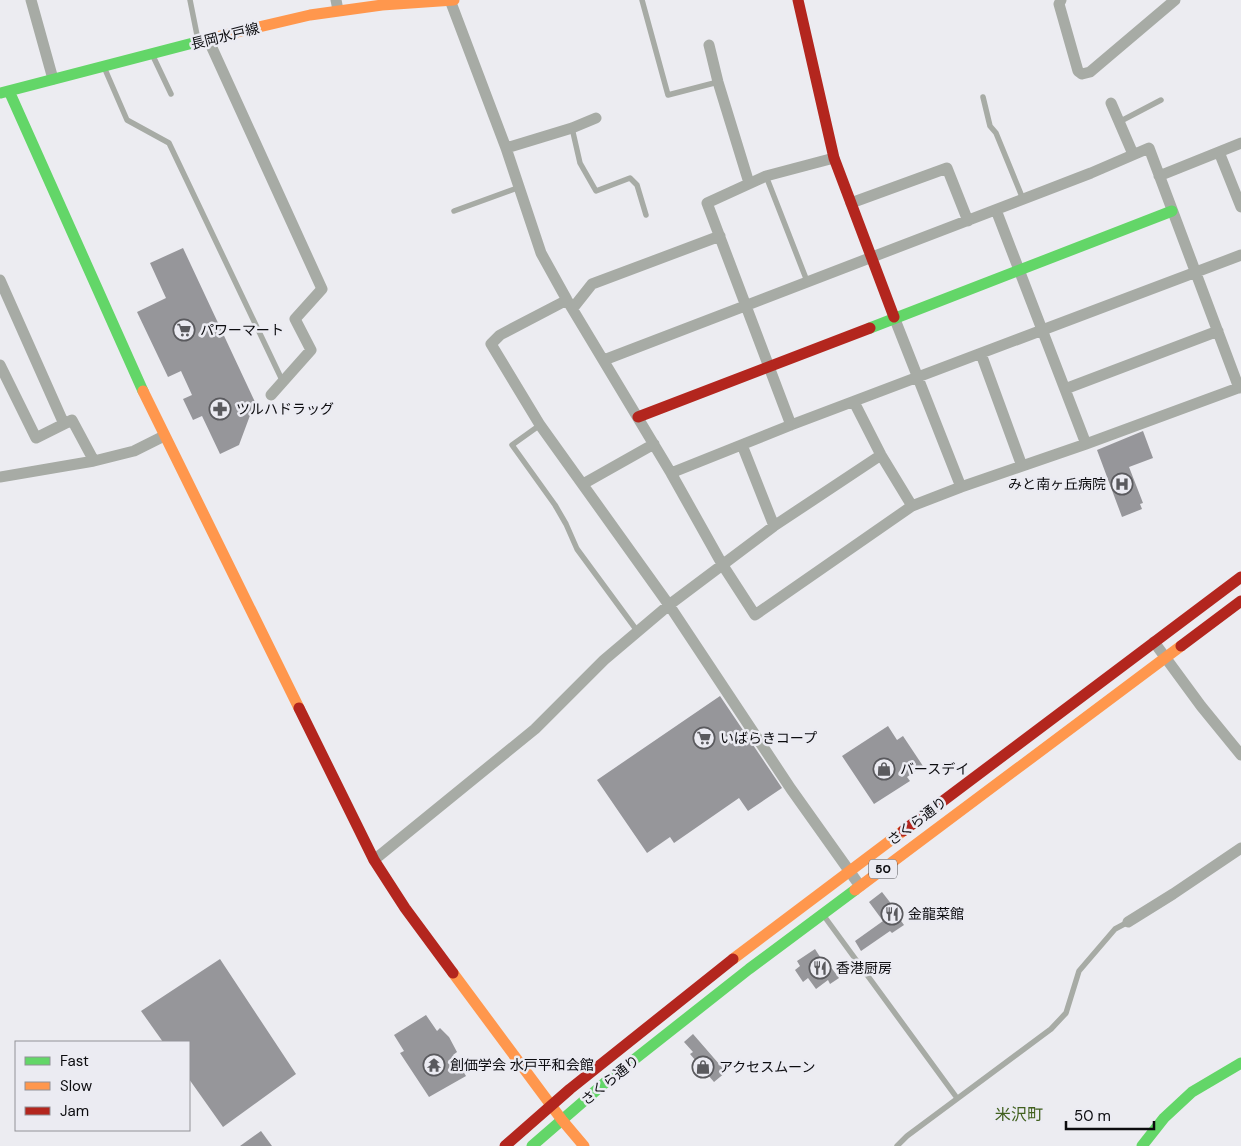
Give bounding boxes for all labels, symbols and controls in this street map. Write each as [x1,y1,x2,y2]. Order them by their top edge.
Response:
street label: 長岡水戸線 [189,19,261,53]
supermarket icon: パワーマート [172,318,196,342]
place label: パワーマート [200,321,284,339]
pharmacy icon: ツルハドラッグ [208,397,232,421]
place label: ツルハドラッグ [236,400,334,418]
hospital icon: みと南ヶ丘病院 [1110,472,1134,496]
place label: みと南ヶ丘病院 [1008,475,1106,493]
supermarket icon: いばらきコープ [692,726,716,750]
place label: いばらきコープ [720,729,817,747]
shop icon: バースデイ [872,757,896,781]
place label: バースデイ [900,760,969,778]
street label: さくら通り [884,793,950,849]
road number: 50 [869,860,897,879]
restaurant icon: 金龍菜館 [880,902,904,926]
place label: 金龍菜館 [908,905,964,923]
restaurant icon: 香港厨房 [808,956,832,980]
place label: 香港厨房 [836,959,892,977]
legend [15,1041,190,1131]
text: Fast [60,1051,89,1071]
street label: さくら通り [577,1051,643,1109]
temple icon: 創価学会 水戸平和会館 [422,1053,446,1077]
shop icon: アクセスムーン [691,1055,715,1079]
place label: 創価学会 水戸平和会館 [450,1056,594,1074]
place label: アクセスムーン [719,1058,816,1076]
text: Slow [60,1076,93,1096]
scale bar [1066,1098,1154,1130]
text: Jam [60,1101,89,1121]
district label: 米沢町 [995,1104,1043,1125]
text: 50 m [1074,1106,1111,1126]

